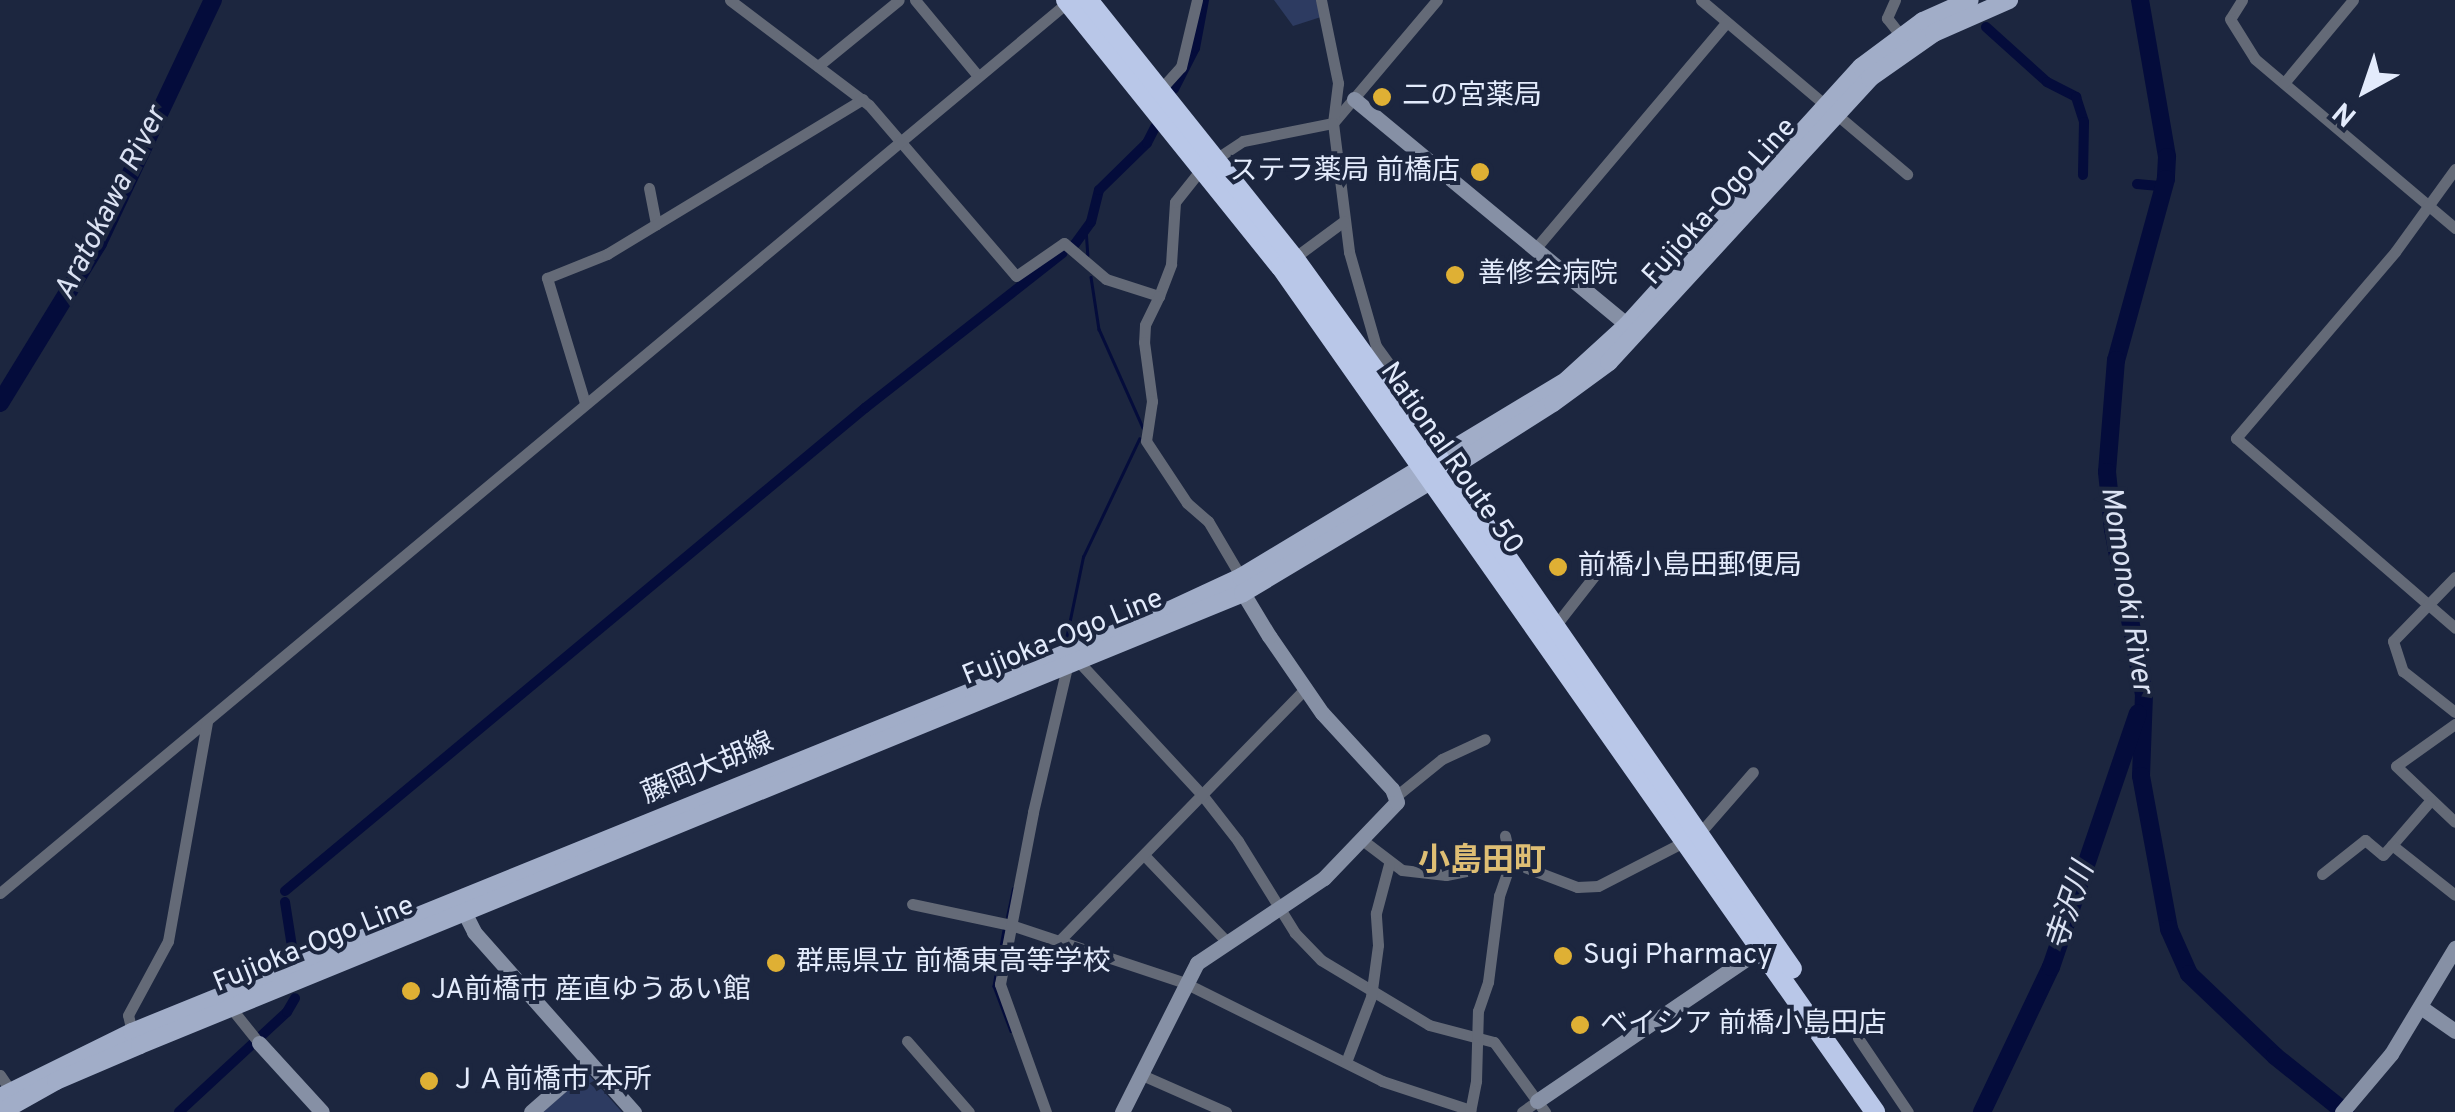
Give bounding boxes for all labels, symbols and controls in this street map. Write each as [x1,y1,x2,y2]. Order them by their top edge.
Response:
north arrow [2315,40,2415,140]
place label: 二の宮薬局 [1402,80,1542,114]
marker: 二の宮薬局 [1371,86,1393,108]
text: N [2326,93,2365,133]
water label: Aratokawa River [48,102,176,306]
street label: Fujioka-Ogo Line [1636,111,1804,293]
place label: ステラ薬局 前橋店 [1229,155,1460,189]
marker: ステラ薬局 前橋店 [1469,161,1491,183]
place label: 善修会病院 [1478,258,1618,292]
marker: 善修会病院 [1442,262,1468,288]
street label: National Route 50 [1372,356,1530,562]
water label: Momonoki River [2091,484,2159,696]
place label: 前橋小島田郵便局 [1578,550,1802,584]
marker: 前橋小島田郵便局 [1547,556,1569,578]
street label: Fujioka-Ogo Line [958,582,1168,694]
street label: 藤岡大胡線 [637,726,779,812]
district label: 小島田町 [1418,843,1546,881]
water label: 寺沢川 [2040,859,2104,955]
street label: Fujioka-Ogo Line [209,889,419,1001]
place label: Sugi Pharmacy [1583,939,1772,973]
marker: Sugi Pharmacy [1552,945,1574,967]
place label: 群馬県立 前橋東高等学校 [796,946,1111,980]
marker: 群馬県立 前橋東高等学校 [765,952,787,974]
place label: JA前橋市 産直ゆうあい館 [431,974,751,1008]
marker: JA前橋市 産直ゆうあい館 [400,980,422,1002]
place label: ベイシア 前橋小島田店 [1600,1008,1887,1042]
marker: ベイシア 前橋小島田店 [1569,1014,1591,1036]
place label: ＪＡ前橋市 本所 [449,1064,652,1098]
marker: ＪＡ前橋市 本所 [418,1070,440,1092]

